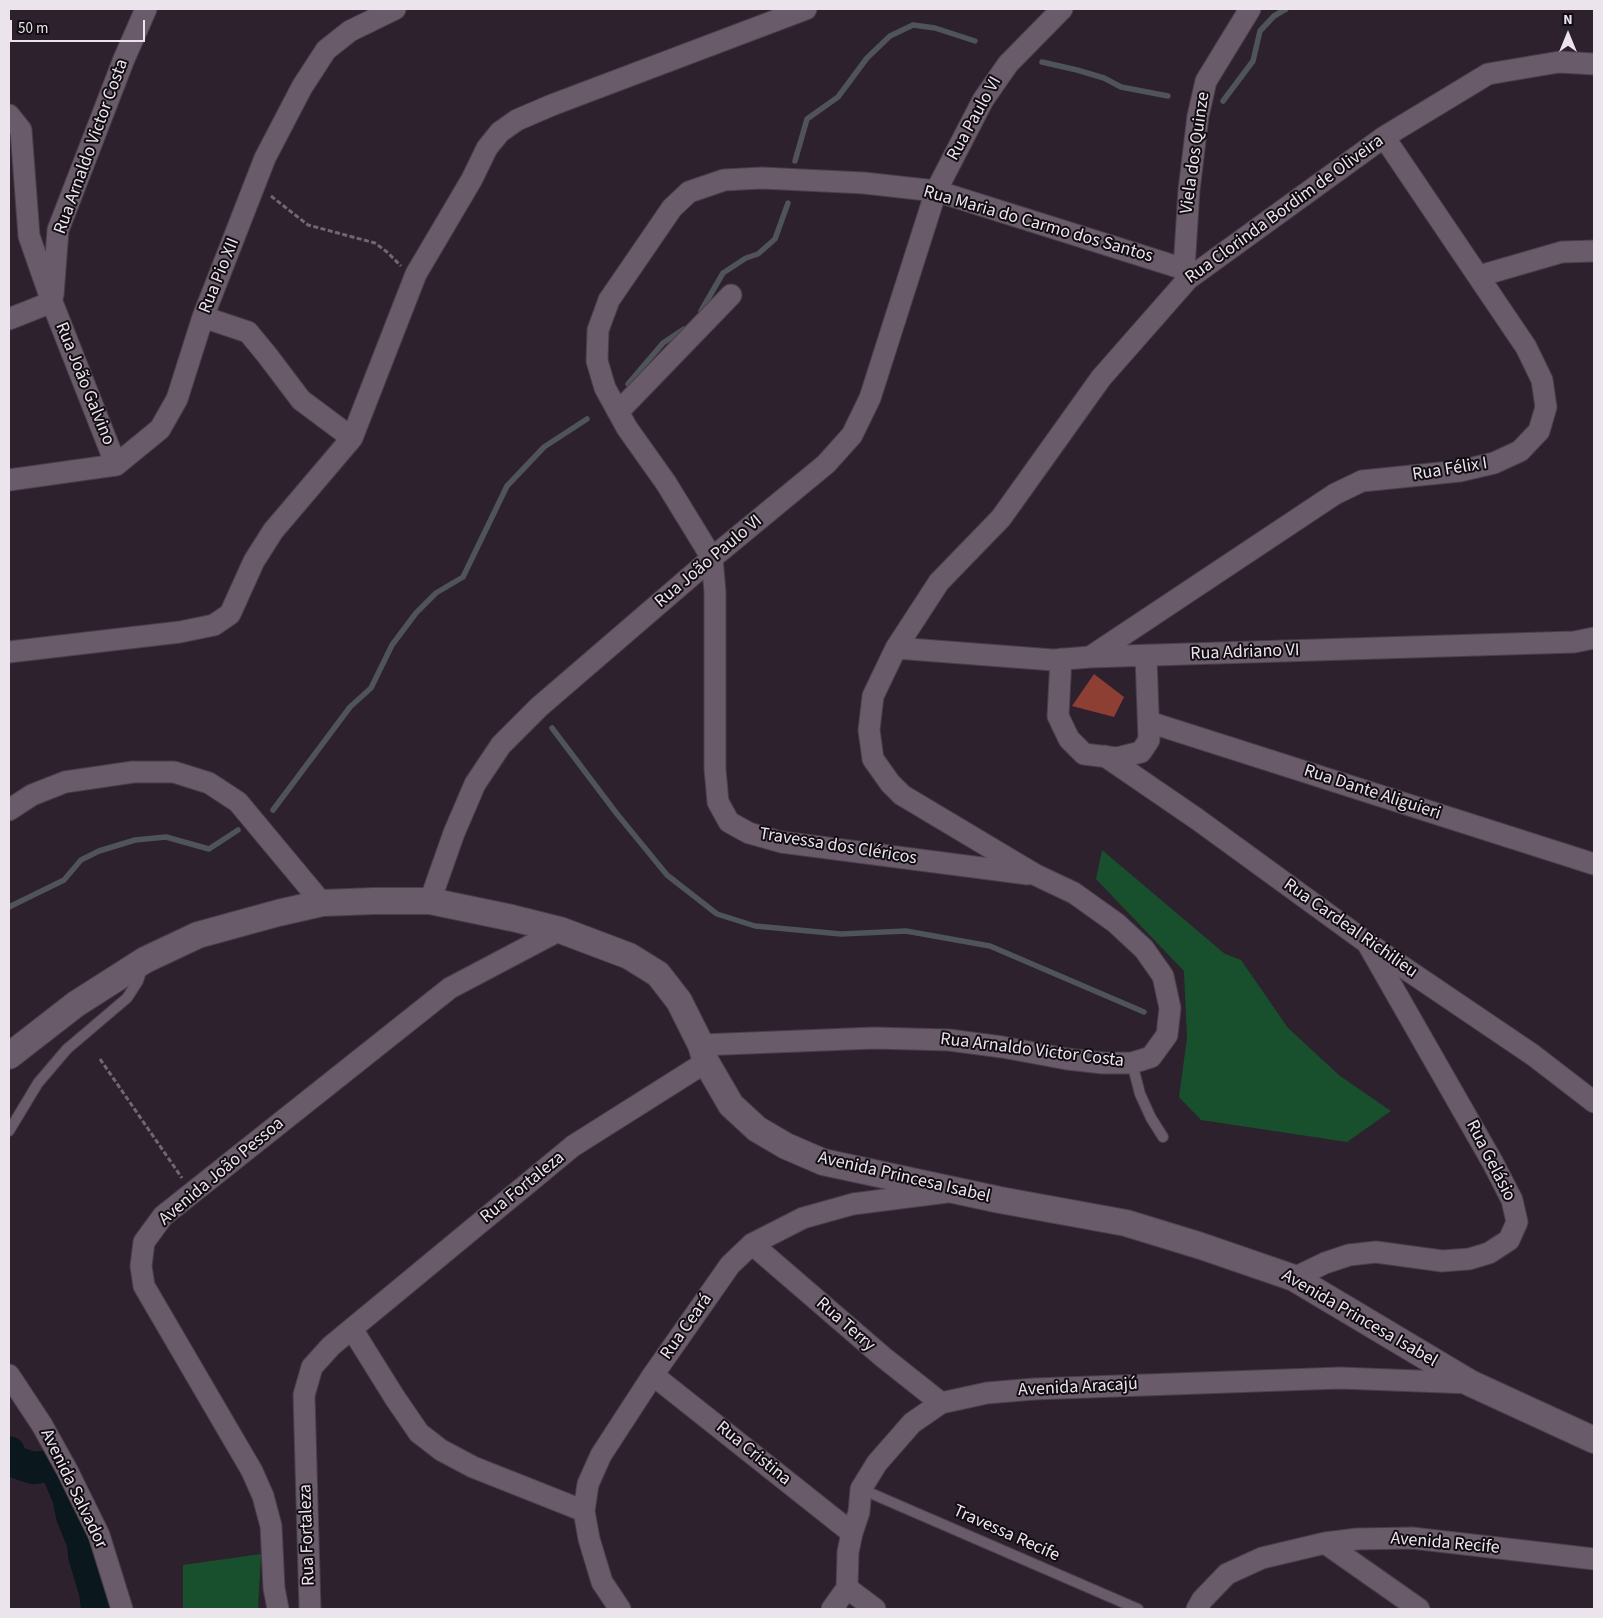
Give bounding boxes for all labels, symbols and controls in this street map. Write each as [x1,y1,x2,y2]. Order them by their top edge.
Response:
scale bar [12,10,148,42]
north arrow [1543,10,1593,60]
text: N [1563,10,1573,30]
text: 50 m [18,18,48,39]
street label: Rua Arnaldo Victor Costa [50,57,134,237]
street label: Rua Paulo VI [943,73,1007,165]
street label: Viela dos Quinze [1177,91,1215,215]
street label: Rua Clorinda Bordim de Oliveira [1182,131,1388,289]
street label: Rua Maria do Carmo dos Santos [921,182,1155,268]
street label: Rua Pio XII [195,235,245,317]
street label: Rua João Galvino [50,319,118,449]
street label: Rua Félix I [1411,453,1489,487]
street label: Rua João Paulo VI [651,511,767,613]
street label: Rua Adriano VI [1190,640,1300,666]
street label: Rua Dante Aliguieri [1301,761,1443,825]
street label: Travessa dos Cléricos [758,824,918,870]
street label: Rua Cardeal Richilieu [1279,875,1421,983]
street label: Rua Arnaldo Victor Costa [939,1029,1125,1073]
street label: Avenida João Pessoa [155,1113,289,1231]
street label: Rua Gelásio [1460,1117,1520,1205]
street label: Rua Fortaleza [477,1148,569,1228]
street label: Avenida Princesa Isabel [816,1148,992,1208]
street label: Avenida Princesa Isabel [1277,1266,1441,1372]
street label: Rua Ceará [656,1290,718,1364]
street label: Rua Terry [811,1293,879,1357]
street label: Avenida Aracajú [1018,1374,1138,1402]
street label: Rua Cristina [711,1417,795,1491]
street label: Avenida Salvador [35,1426,111,1552]
street label: Rua Fortaleza [295,1484,321,1586]
street label: Travessa Recife [949,1501,1063,1567]
street label: Avenida Recife [1390,1528,1500,1560]

